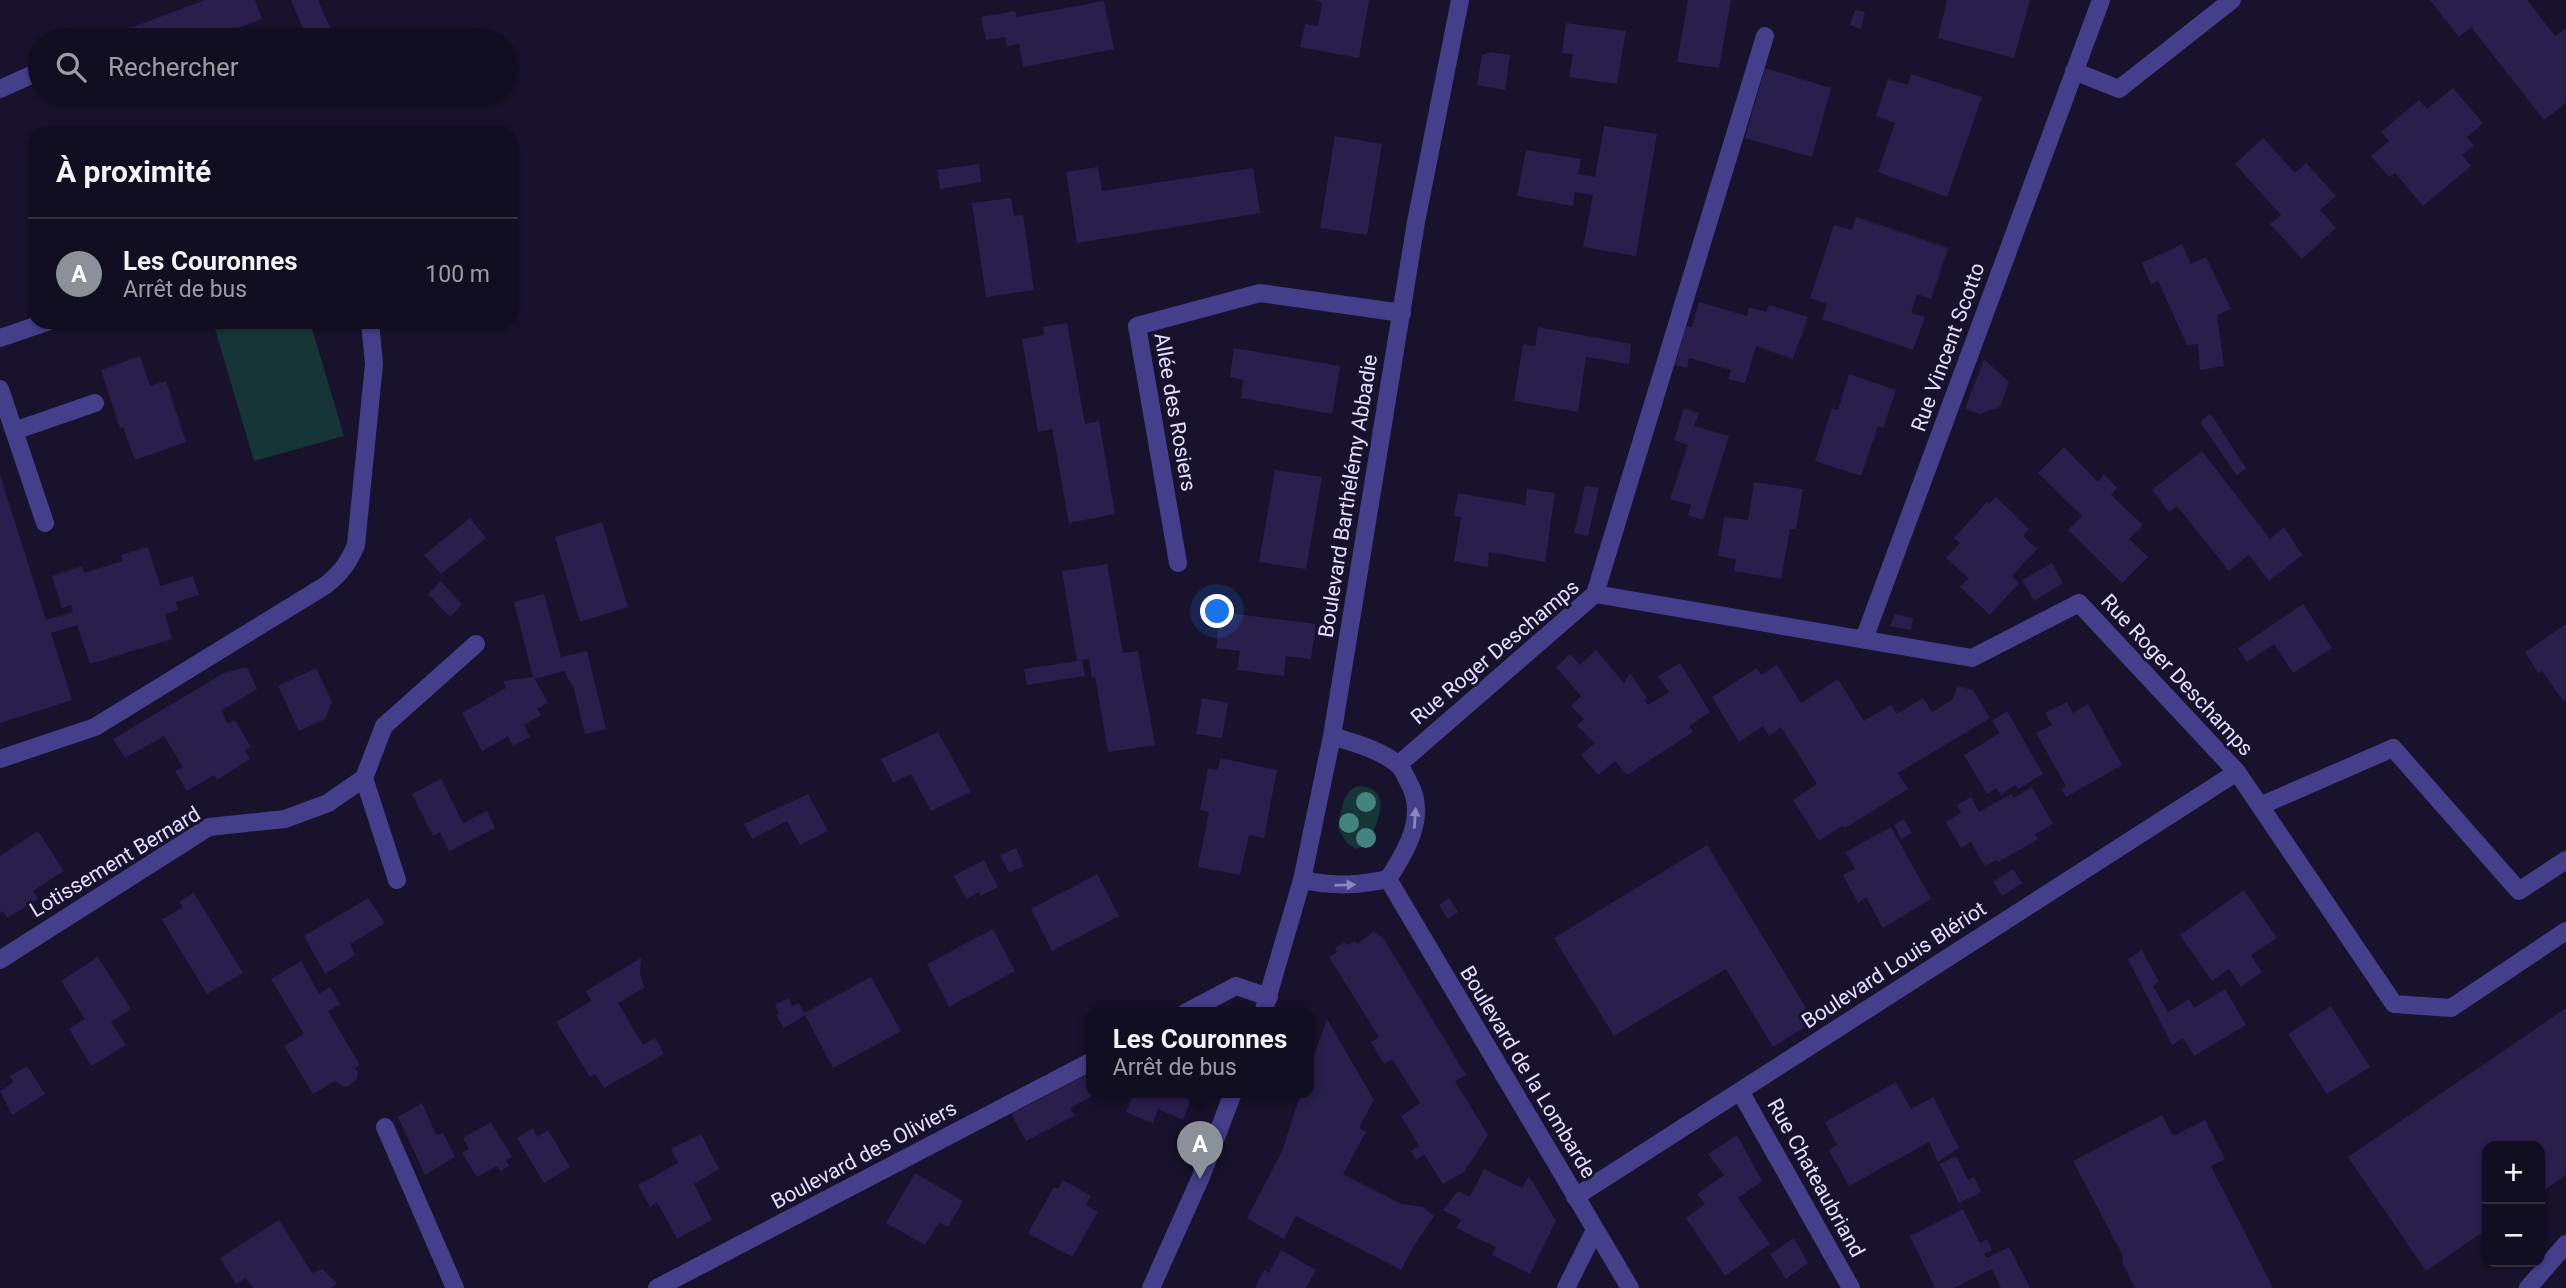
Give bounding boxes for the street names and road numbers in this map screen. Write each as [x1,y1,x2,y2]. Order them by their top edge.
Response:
street label: Rue Vincent Scotto [1906,259,1990,435]
street label: Allée des Rosiers [1149,331,1201,493]
street label: Boulevard Barthélémy Abbadie [1314,353,1382,639]
street label: Rue Roger Deschamps [1406,575,1584,729]
street label: Rue Roger Deschamps [2096,589,2258,761]
street label: Lotissement Bernard [25,802,205,922]
street label: Boulevard Louis Blériot [1797,896,1991,1033]
street label: Boulevard de la Lombarde [1455,962,1601,1182]
street label: Rue Chateaubriand [1763,1095,1869,1261]
street label: Boulevard des Oliviers [767,1096,961,1214]

